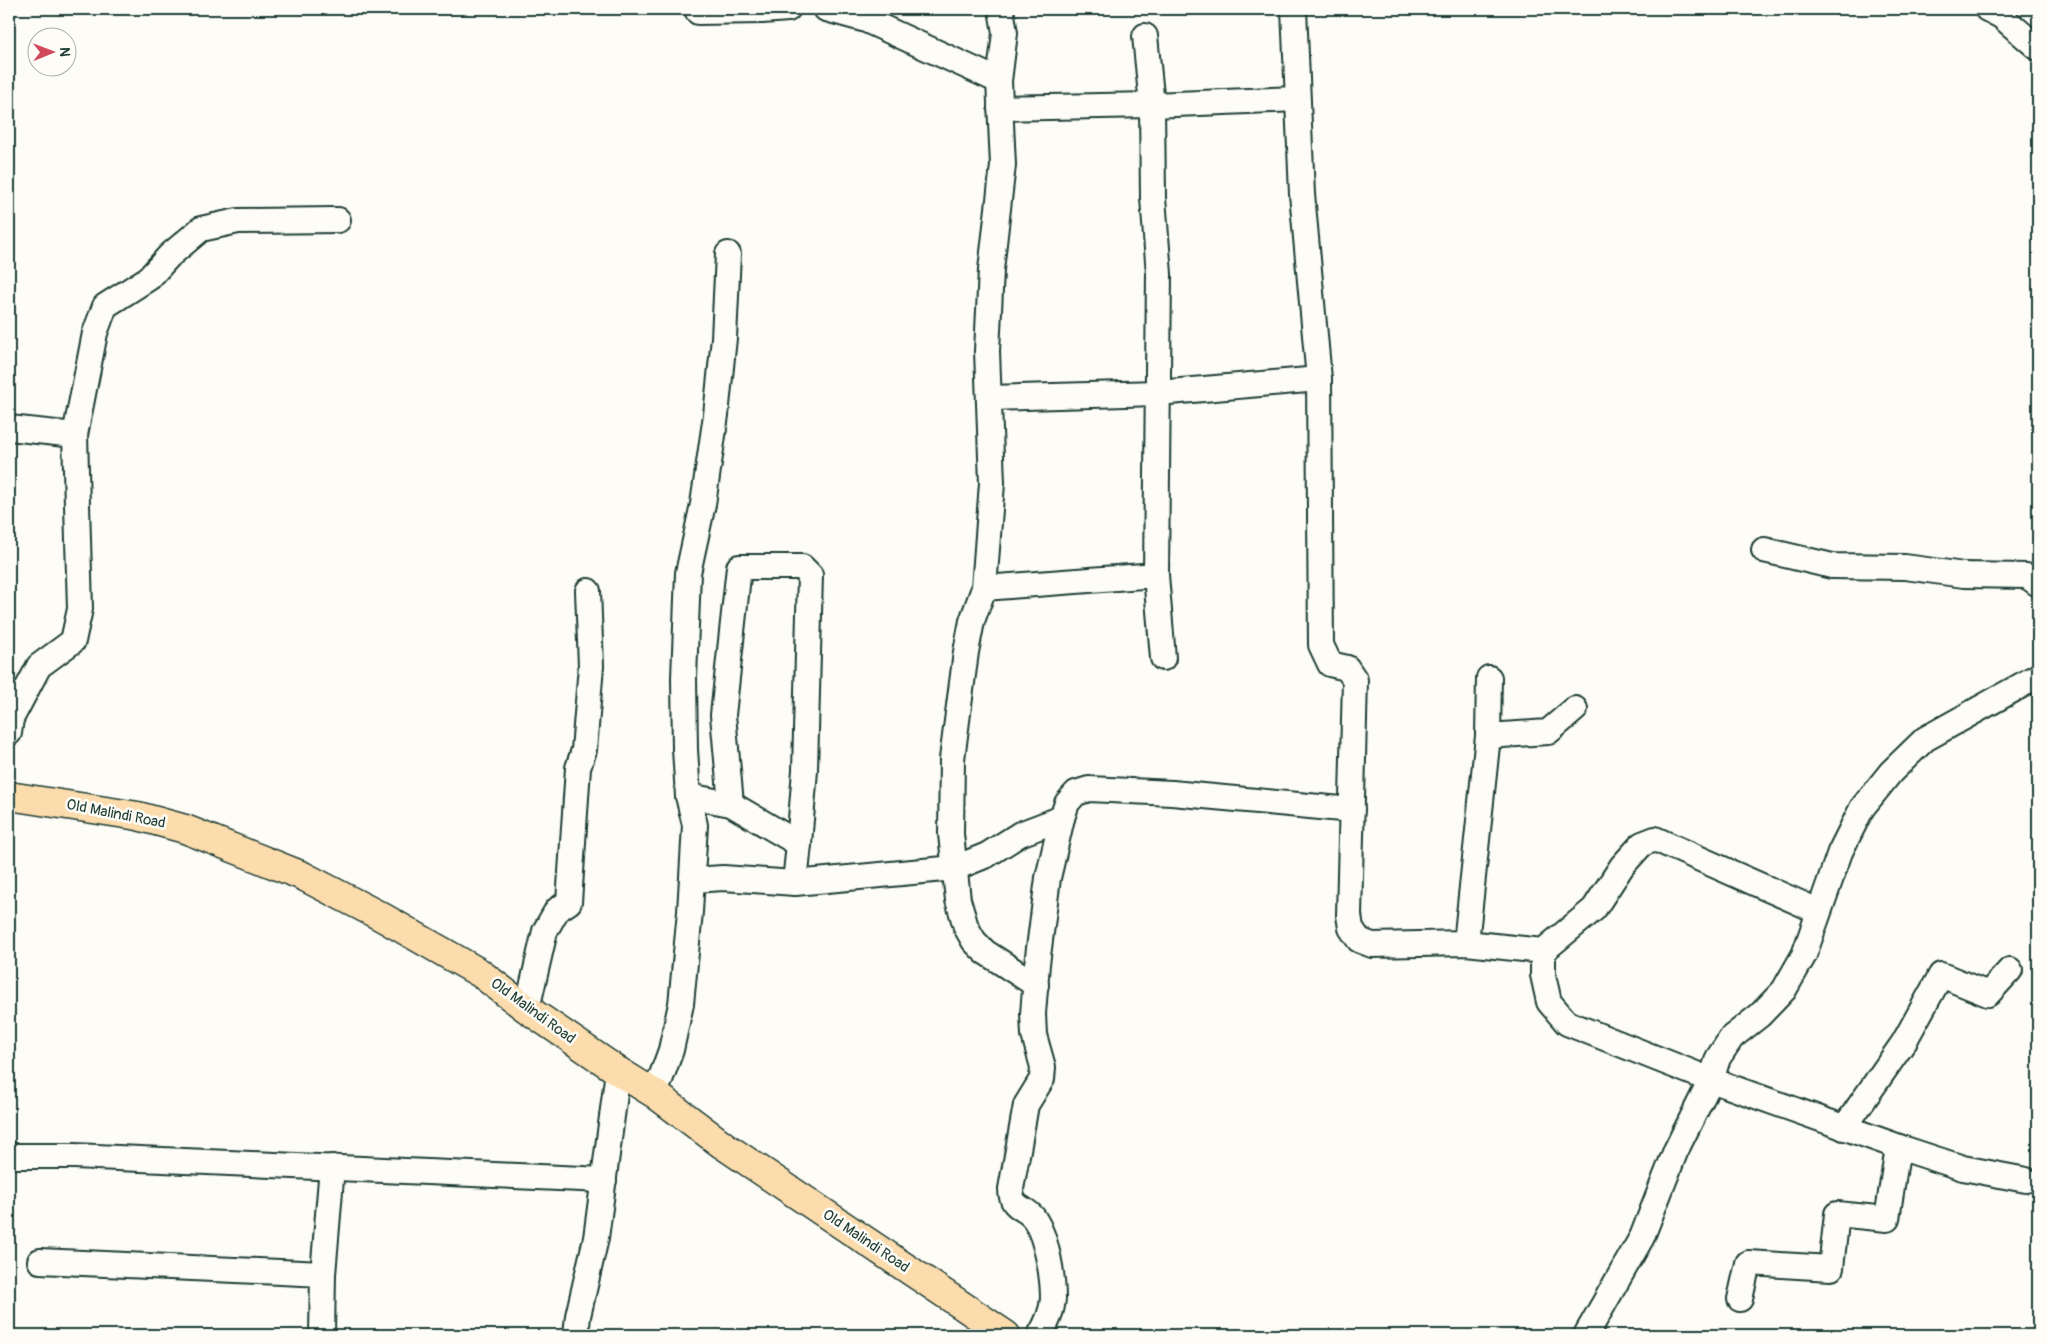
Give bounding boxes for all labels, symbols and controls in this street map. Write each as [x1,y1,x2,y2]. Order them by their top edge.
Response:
north arrow [28,28,78,78]
text: N [56,47,73,57]
street label: Old Malindi Road [65,795,167,833]
street label: Old Malindi Road [487,974,579,1048]
street label: Old Malindi Road [819,1205,913,1277]

